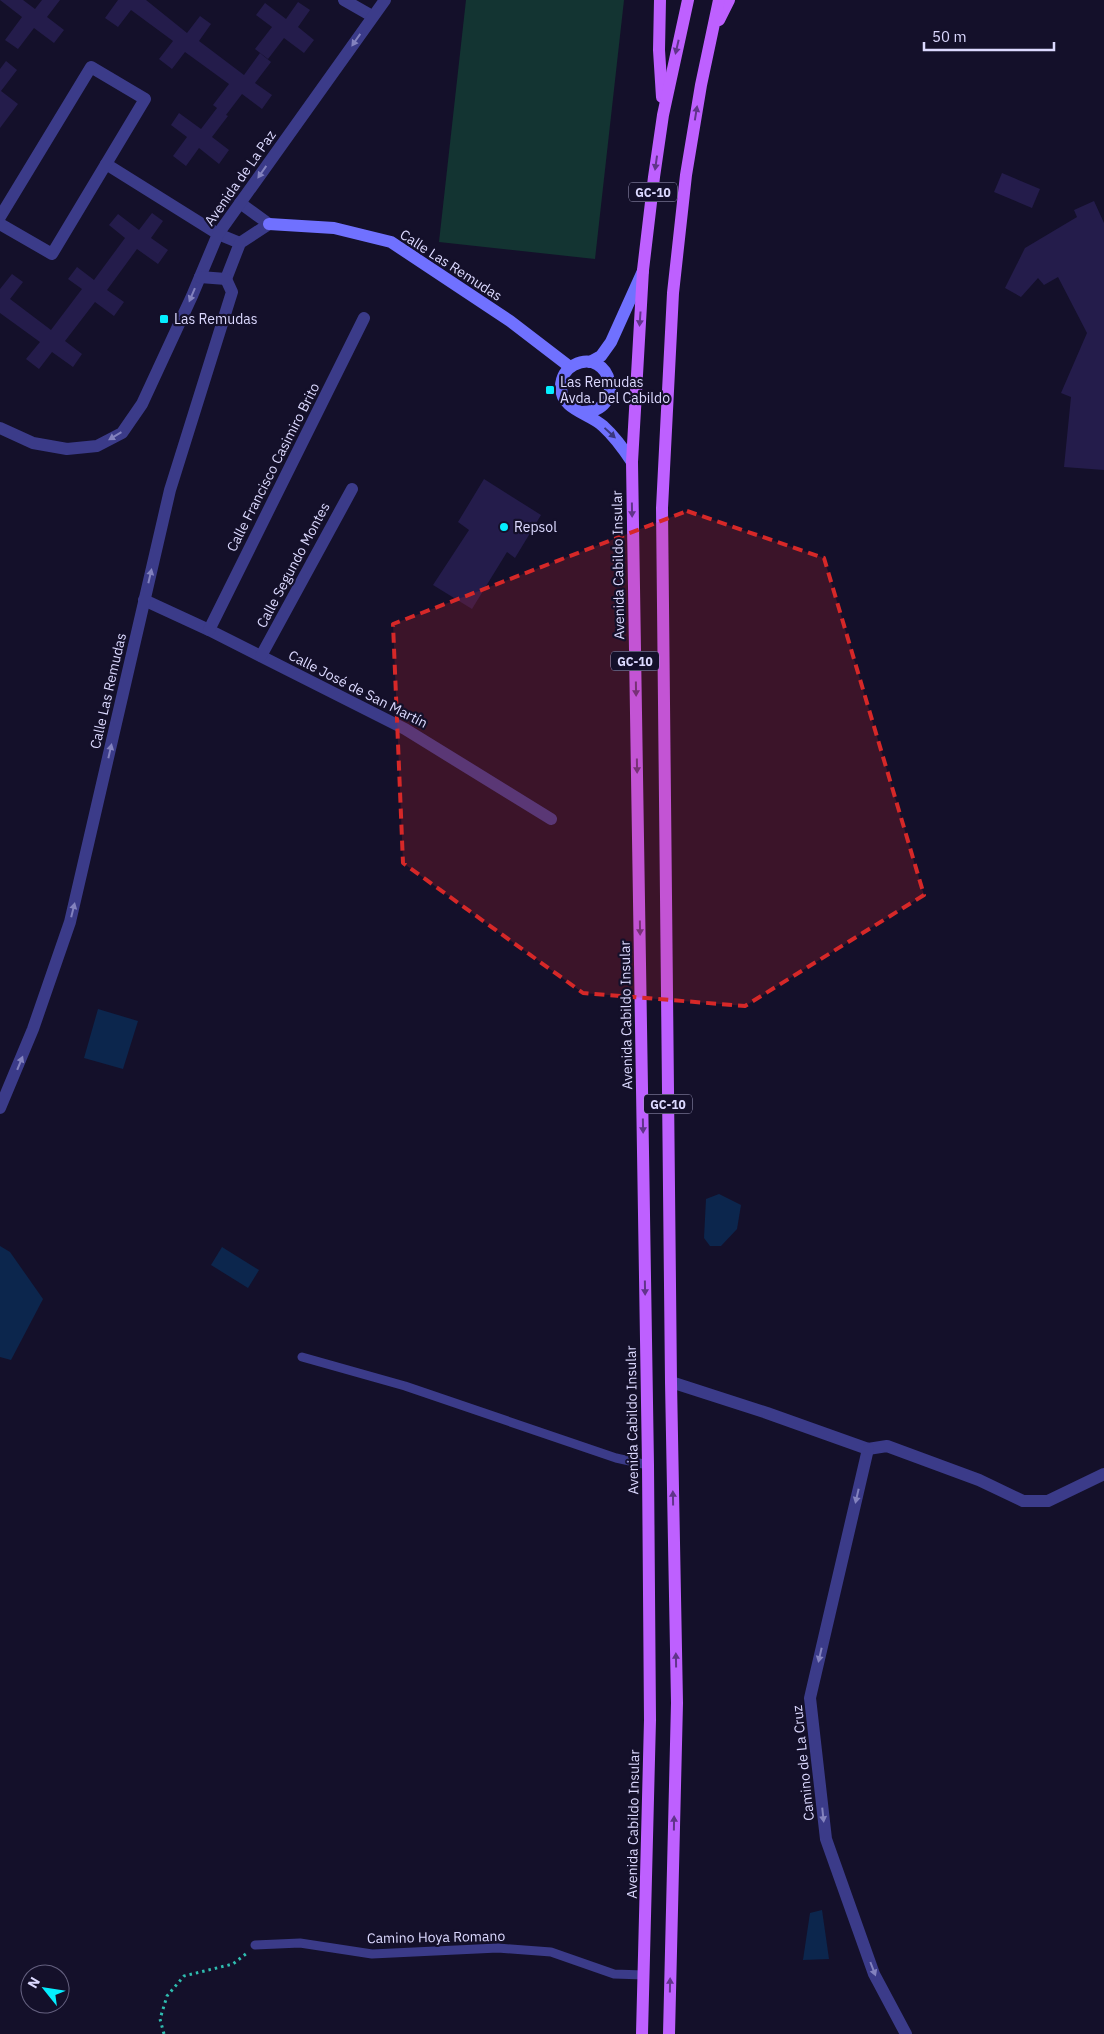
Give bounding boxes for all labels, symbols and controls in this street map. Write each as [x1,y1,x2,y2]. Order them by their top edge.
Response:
scale bar [924,20,1054,52]
text: 50 m [932,27,967,46]
one-way arrow [351,33,361,46]
one-way arrow [673,40,681,55]
one-way arrow [693,104,701,120]
street label: Avenida de La Paz [200,126,280,229]
one-way arrow [652,155,660,171]
one-way arrow [257,165,267,179]
road number: GC-10 [629,182,677,202]
street label: Calle Las Remudas [396,225,506,305]
one-way arrow [188,288,196,302]
place label: Las Remudas [174,310,258,328]
one-way arrow [635,311,643,327]
marker: Las Remudas [158,313,170,325]
place label: Las Remudas Avda. Del Cabildo [560,373,670,407]
street label: Calle Francisco Casimiro Brito [223,379,324,554]
marker: Las Remudas Avda. Del Cabildo [544,384,556,396]
one-way arrow [604,427,616,439]
one-way arrow [109,431,122,440]
street label: Avenida Cabildo Insular [608,490,628,640]
street label: Calle Segundo Montes [252,499,334,631]
one-way arrow [628,503,636,519]
place label: Repsol [514,518,557,536]
marker: Repsol [498,521,510,533]
one-way arrow [146,568,154,583]
street label: Calle Las Remudas [86,631,130,751]
street label: Calle José de San Martín [285,646,431,732]
road number: GC-10 [611,651,659,670]
one-way arrow [632,681,640,697]
one-way arrow [106,744,114,759]
one-way arrow [633,758,641,774]
one-way arrow [69,902,77,917]
one-way arrow [636,921,644,937]
street label: Avenida Cabildo Insular [616,940,636,1090]
one-way arrow [16,1056,24,1070]
road number: GC-10 [644,1094,692,1114]
one-way arrow [639,1118,647,1134]
one-way arrow [642,1281,650,1297]
street label: Avenida Cabildo Insular [622,1345,642,1495]
one-way arrow [853,1489,861,1504]
one-way arrow [669,1490,677,1506]
one-way arrow [816,1647,824,1663]
one-way arrow [672,1652,680,1668]
street label: Camino de La Cruz [788,1704,818,1822]
street label: Avenida Cabildo Insular [623,1749,643,1899]
one-way arrow [819,1807,827,1823]
one-way arrow [670,1815,678,1831]
street label: Camino Hoya Romano [367,1927,505,1947]
one-way arrow [869,1962,877,1977]
north arrow [20,1964,70,2014]
text: N [23,1974,44,1991]
one-way arrow [666,1977,674,1993]

